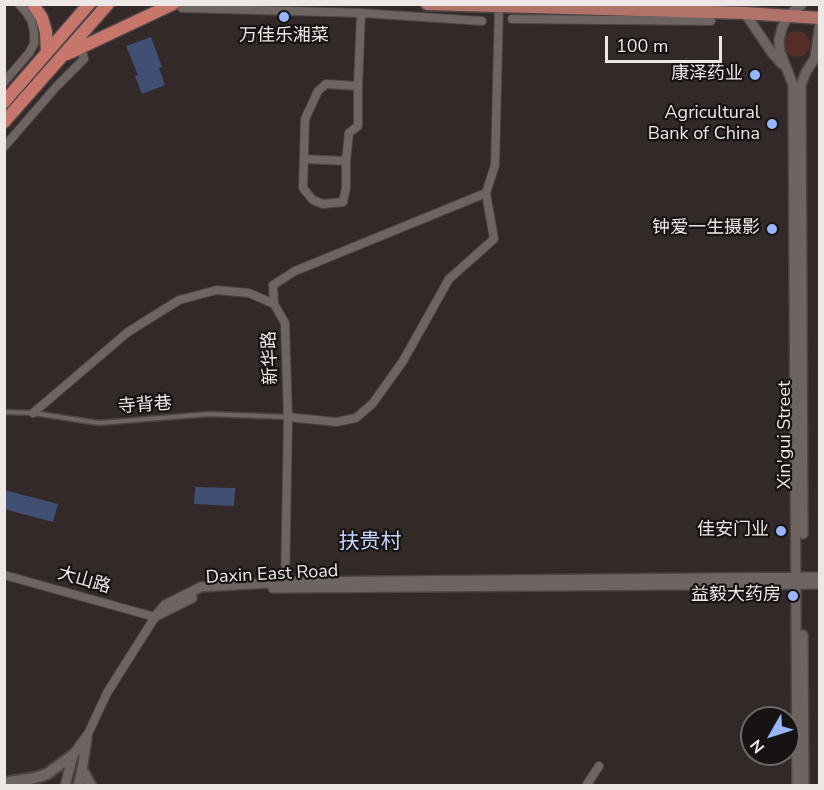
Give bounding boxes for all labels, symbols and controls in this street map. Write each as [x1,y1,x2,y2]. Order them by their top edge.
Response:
marker: 万佳乐湘菜 [277,10,291,24]
scale bar [608,24,725,62]
place label: 万佳乐湘菜 [239,26,329,48]
text: 100 m [616,34,668,58]
place label: 康泽药业 [671,64,743,86]
marker: 康泽药业 [748,68,762,82]
place label: Agricultural Bank of China [648,103,760,146]
marker: Agricultural Bank of China [765,117,779,131]
place label: 钟爱一生摄影 [652,218,760,240]
marker: 钟爱一生摄影 [765,222,779,236]
street label: 新华路 [259,331,283,385]
street label: Xin'gui Street [775,381,797,489]
street label: 寺背巷 [117,393,173,419]
place label: 佳安门业 [697,520,769,542]
marker: 佳安门业 [774,524,788,538]
district label: 扶贵村 [339,530,401,556]
street label: Daxin East Road [205,561,339,589]
street label: 大山路 [55,563,113,599]
place label: 益毅大药房 [691,585,781,607]
marker: 益毅大药房 [786,589,800,603]
north arrow [740,706,800,766]
text: N [745,734,770,758]

